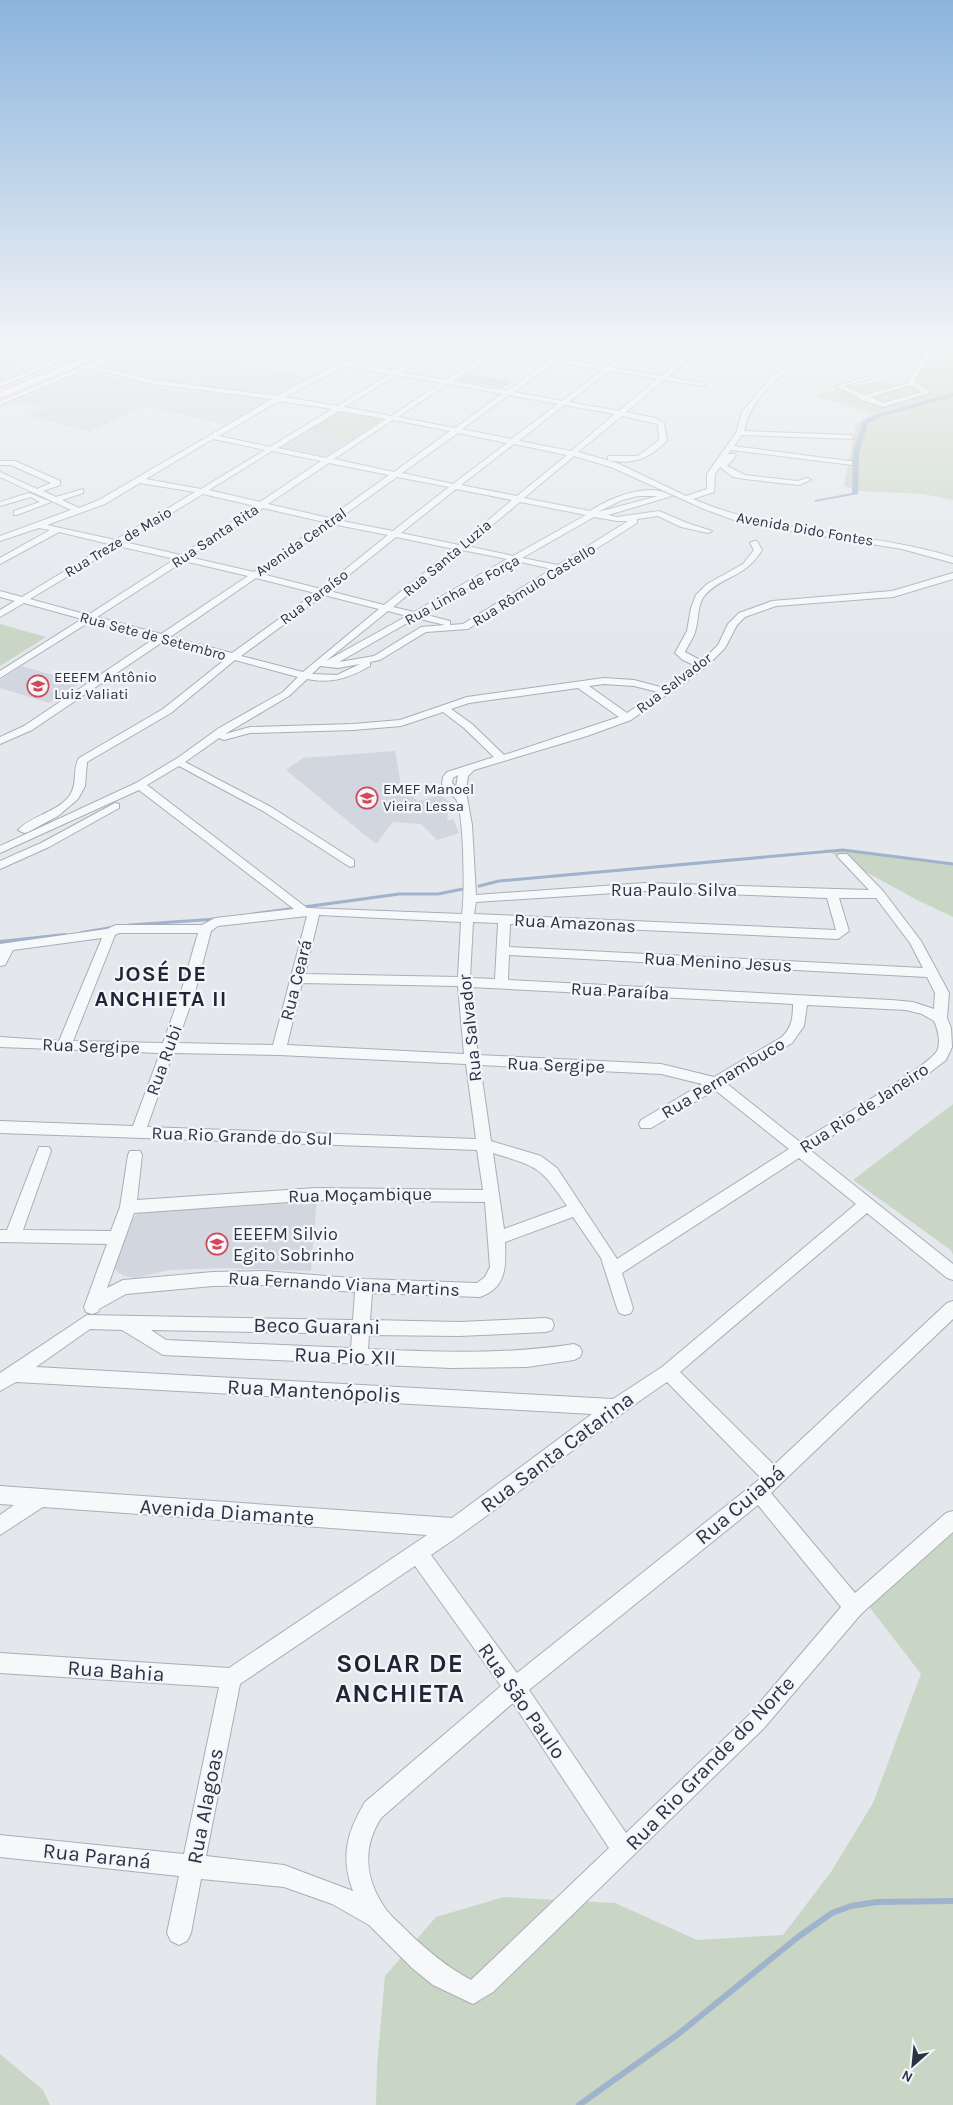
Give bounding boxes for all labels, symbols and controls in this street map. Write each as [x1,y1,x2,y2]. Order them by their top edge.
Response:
street label: Rua Santa Rita [168,500,262,572]
street label: Rua Treze de Maio [61,503,175,581]
street label: Avenida Central [252,504,350,580]
street label: Avenida Dido Fontes [735,508,875,550]
street label: Rua Santa Luzia [399,516,495,600]
street label: Rua Rômulo Castello [469,540,599,630]
street label: Rua Linha de Força [401,551,523,629]
street label: Rua Paraíso [276,565,352,629]
street label: Rua Sete de Setembro [78,608,228,664]
street label: Rua Salvador [633,648,716,717]
place label: EEEFM Antônio Luiz Valiati [54,668,157,703]
school or university icon: EEEFM Antônio Luiz Valiati [26,674,50,698]
place label: EMEF Manoel Vieira Lessa [383,780,474,815]
school or university icon: EMEF Manoel Vieira Lessa [355,786,379,810]
street label: Rua Paulo Silva [611,879,737,901]
street label: Rua Amazonas [514,909,636,937]
street label: Rua Ceará [275,937,317,1023]
street label: Rua Menino Jesus [643,947,793,977]
district label: JOSÉ DE ANCHIETA II [94,960,228,1012]
street label: Rua Salvador [453,973,487,1083]
street label: Rua Paraíba [570,977,670,1005]
street label: Rua Rubi [141,1021,187,1099]
street label: Rua Pernambuco [657,1032,789,1124]
street label: Rua Sergipe [42,1033,140,1059]
street label: Rua Sergipe [507,1052,605,1078]
street label: Rua Rio de Janeiro [795,1058,933,1158]
street label: Rua Rio Grande do Sul [151,1122,333,1150]
street label: Rua Moçambique [288,1183,432,1207]
place label: EEEFM Silvio Egito Sobrinho [233,1223,354,1266]
school or university icon: EEEFM Silvio Egito Sobrinho [205,1232,229,1256]
street label: Rua Fernando Viana Martins [228,1267,460,1301]
street label: Beco Guarani [253,1313,381,1339]
street label: Rua Pio XII [294,1342,396,1370]
street label: Rua Mantenópolis [227,1374,401,1408]
street label: Rua Santa Catarina [476,1387,638,1517]
street label: Rua Cuiabá [690,1461,790,1549]
street label: Avenida Diamante [139,1494,315,1530]
street label: Rua São Paulo [473,1638,571,1764]
district label: SOLAR DE ANCHIETA [335,1648,465,1709]
street label: Rua Bahia [67,1656,165,1686]
street label: Rua Rio Grande do Norte [621,1671,799,1855]
street label: Rua Alagoas [182,1746,228,1866]
street label: Rua Paraná [42,1838,152,1874]
north arrow [888,2040,938,2090]
text: N [899,2066,916,2086]

